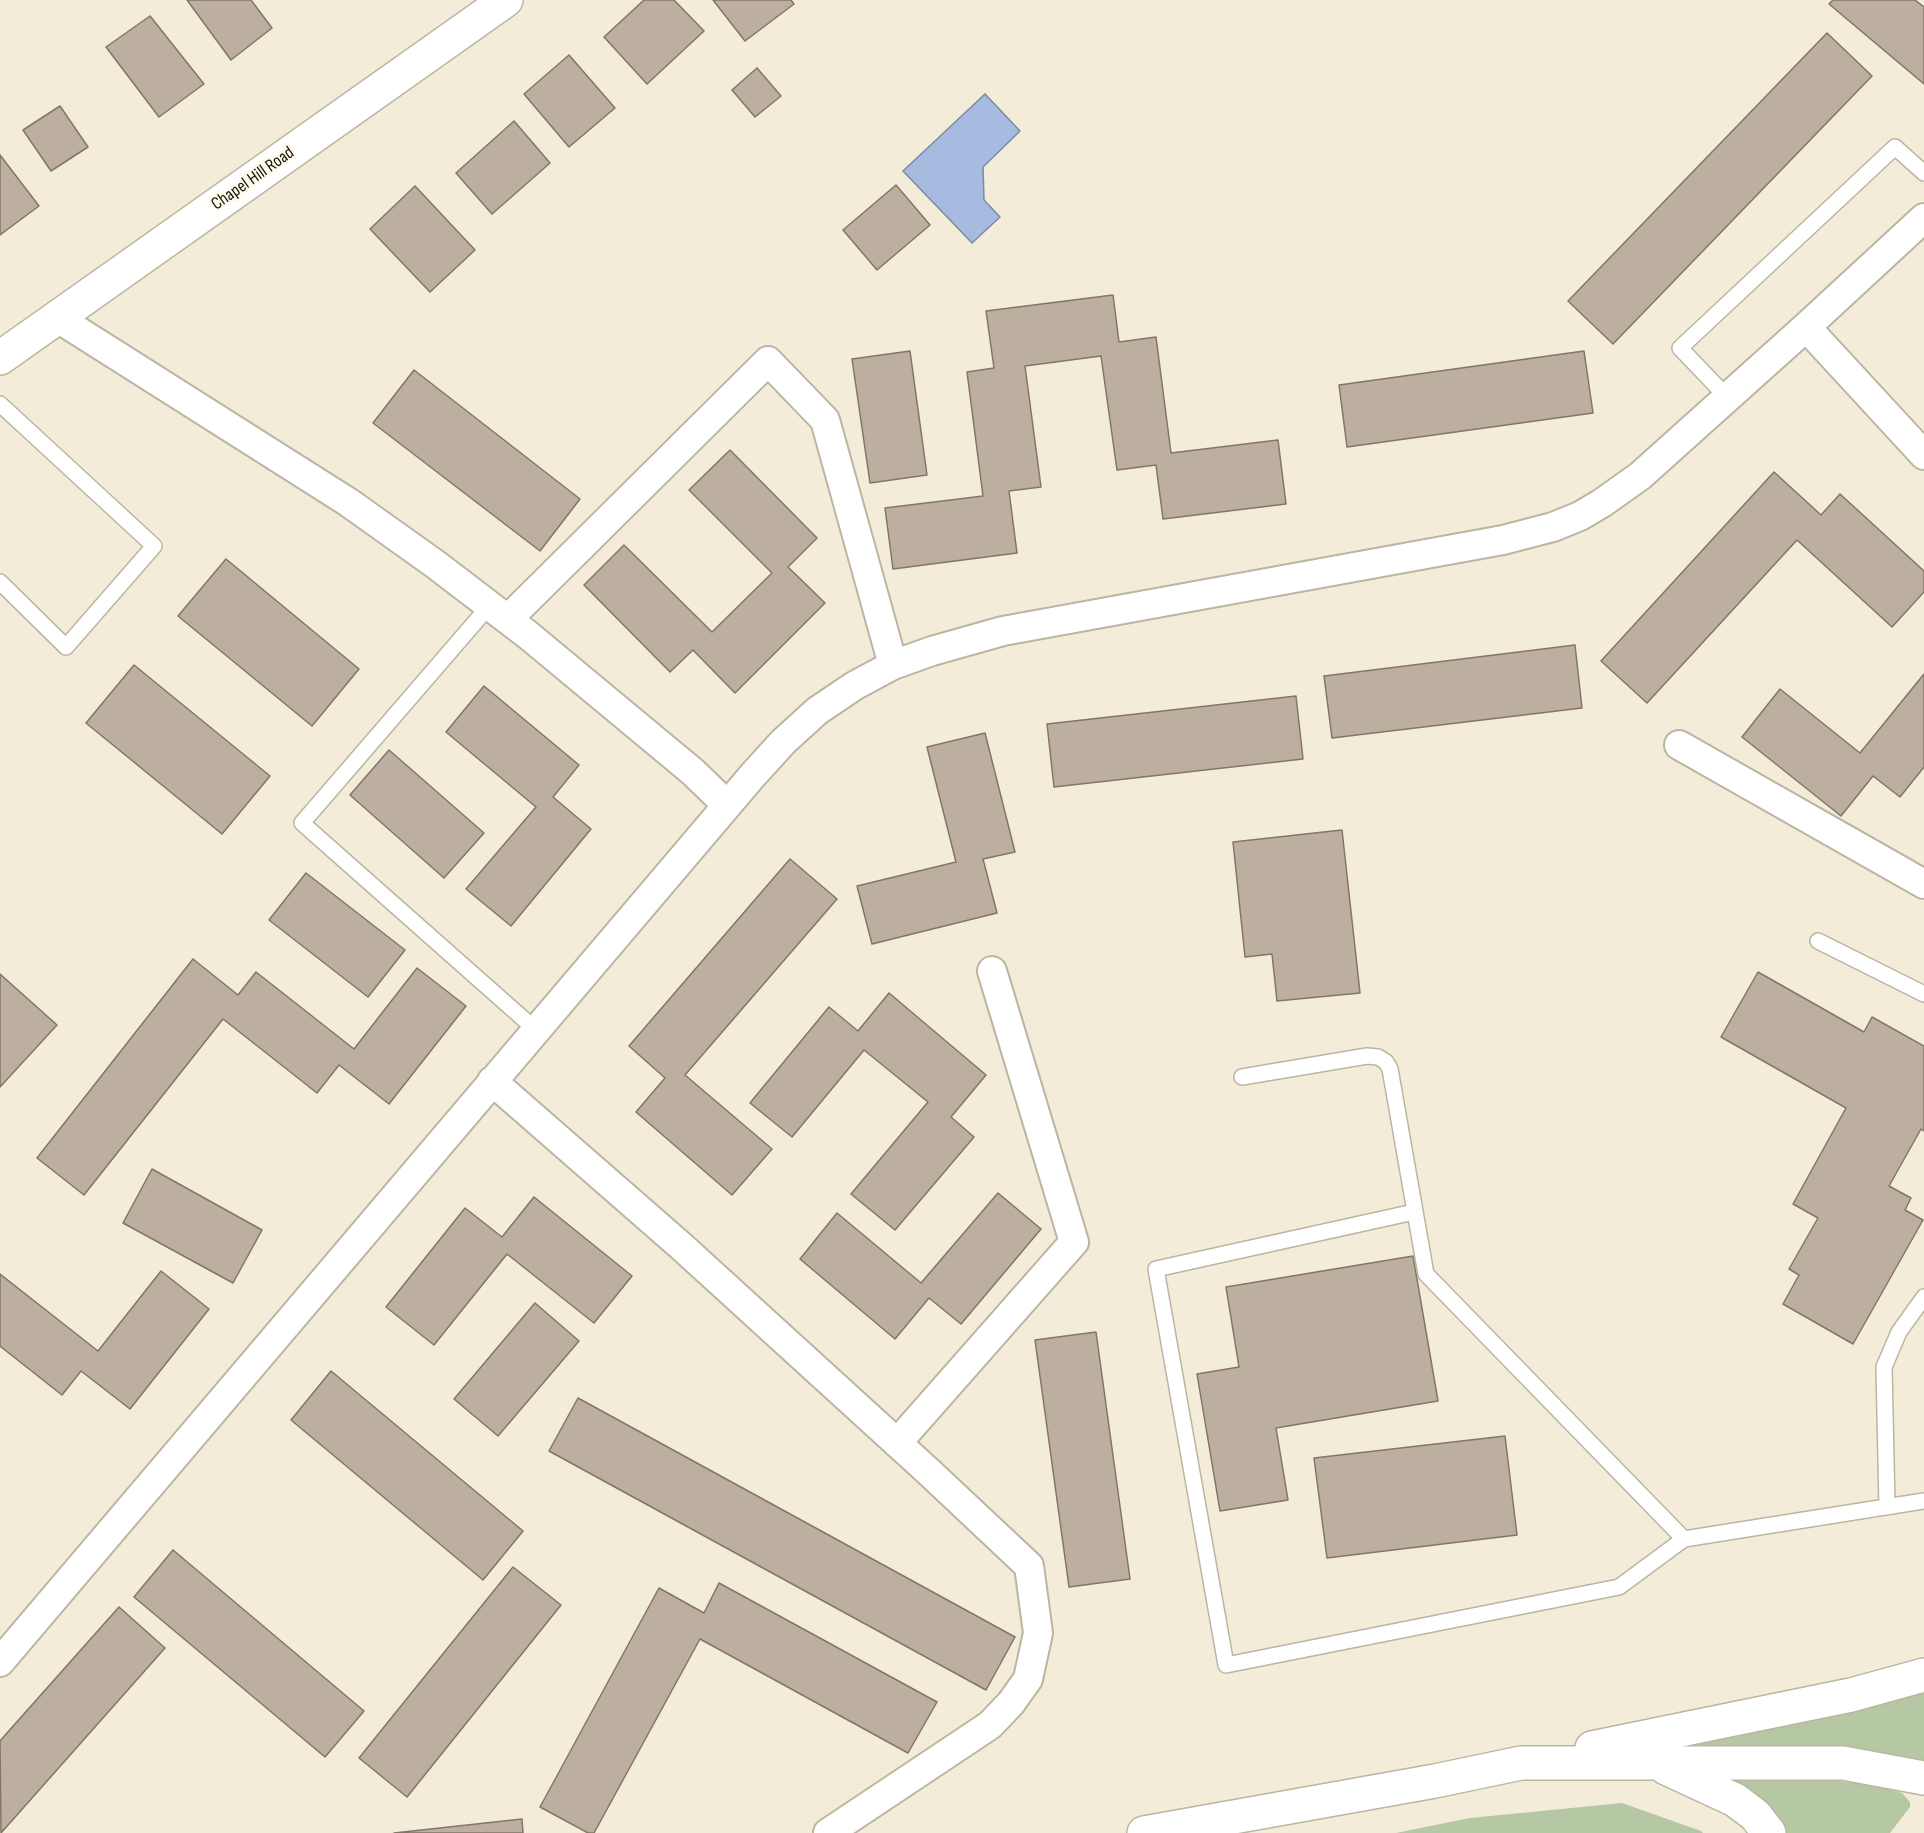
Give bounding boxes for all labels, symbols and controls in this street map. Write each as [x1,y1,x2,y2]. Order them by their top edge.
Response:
street label: Chapel Hill Road [207,143,299,215]

